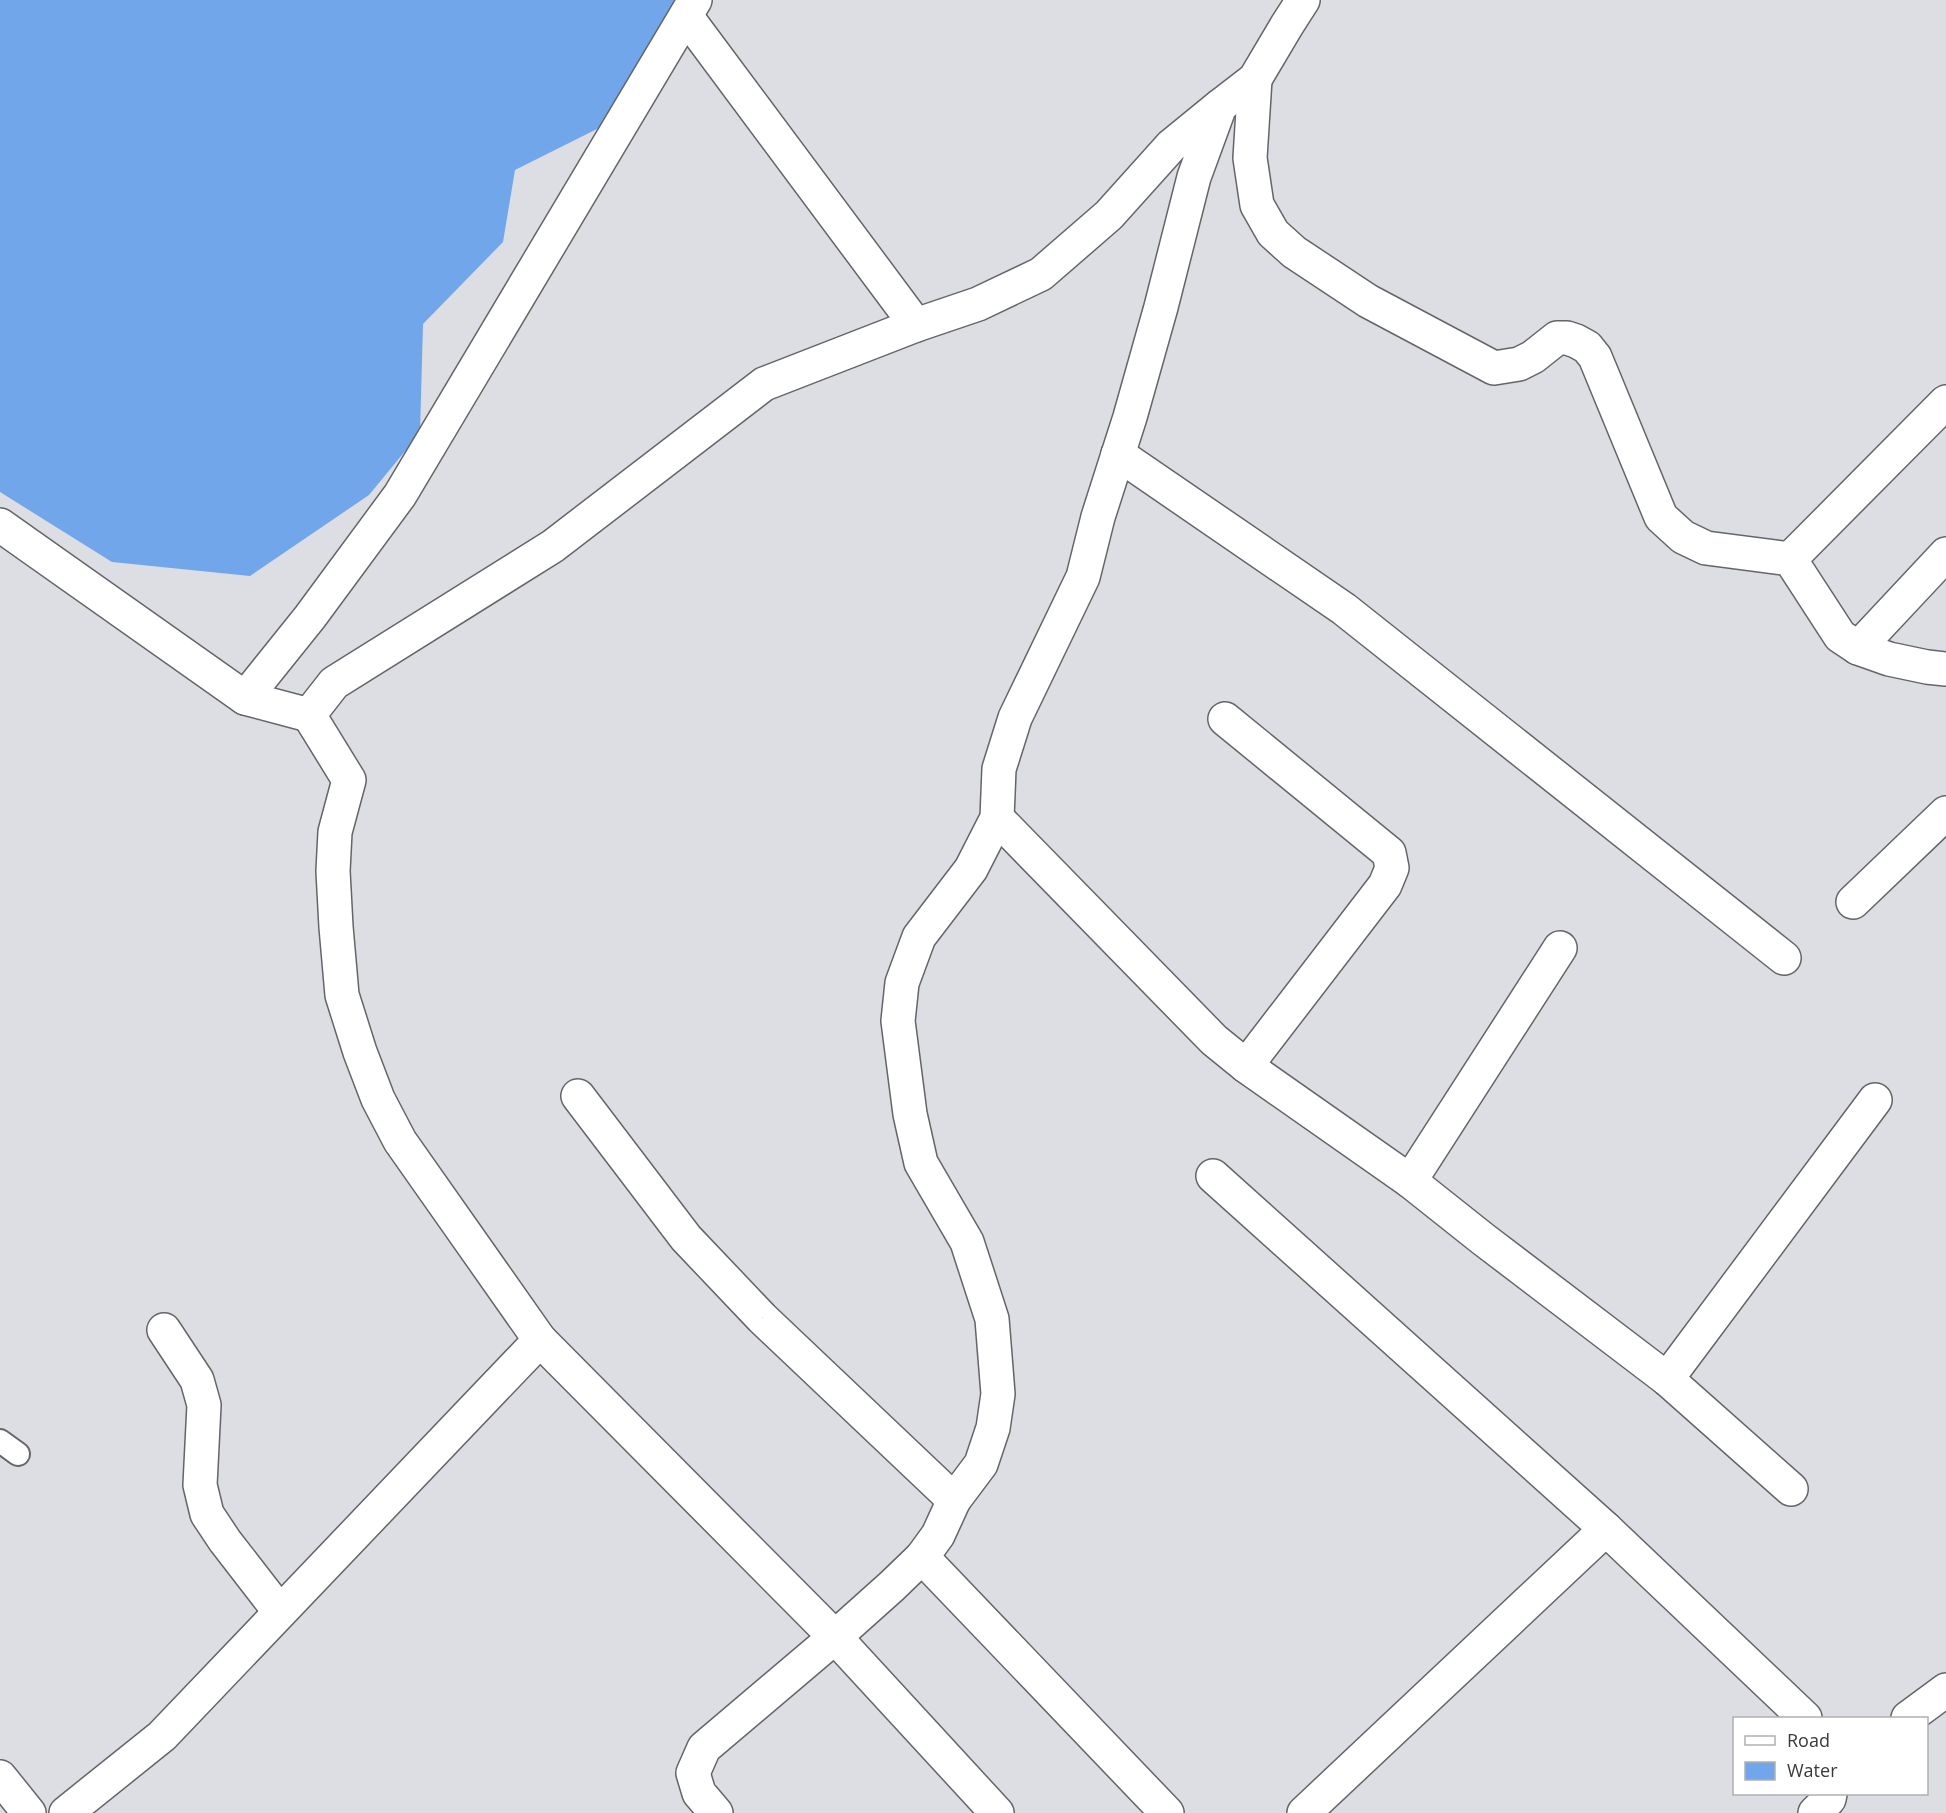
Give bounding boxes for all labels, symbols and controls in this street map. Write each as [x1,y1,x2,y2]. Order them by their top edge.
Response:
legend [1733,1717,1928,1795]
text: Road [1787,1728,1830,1752]
text: Water [1787,1758,1838,1782]

